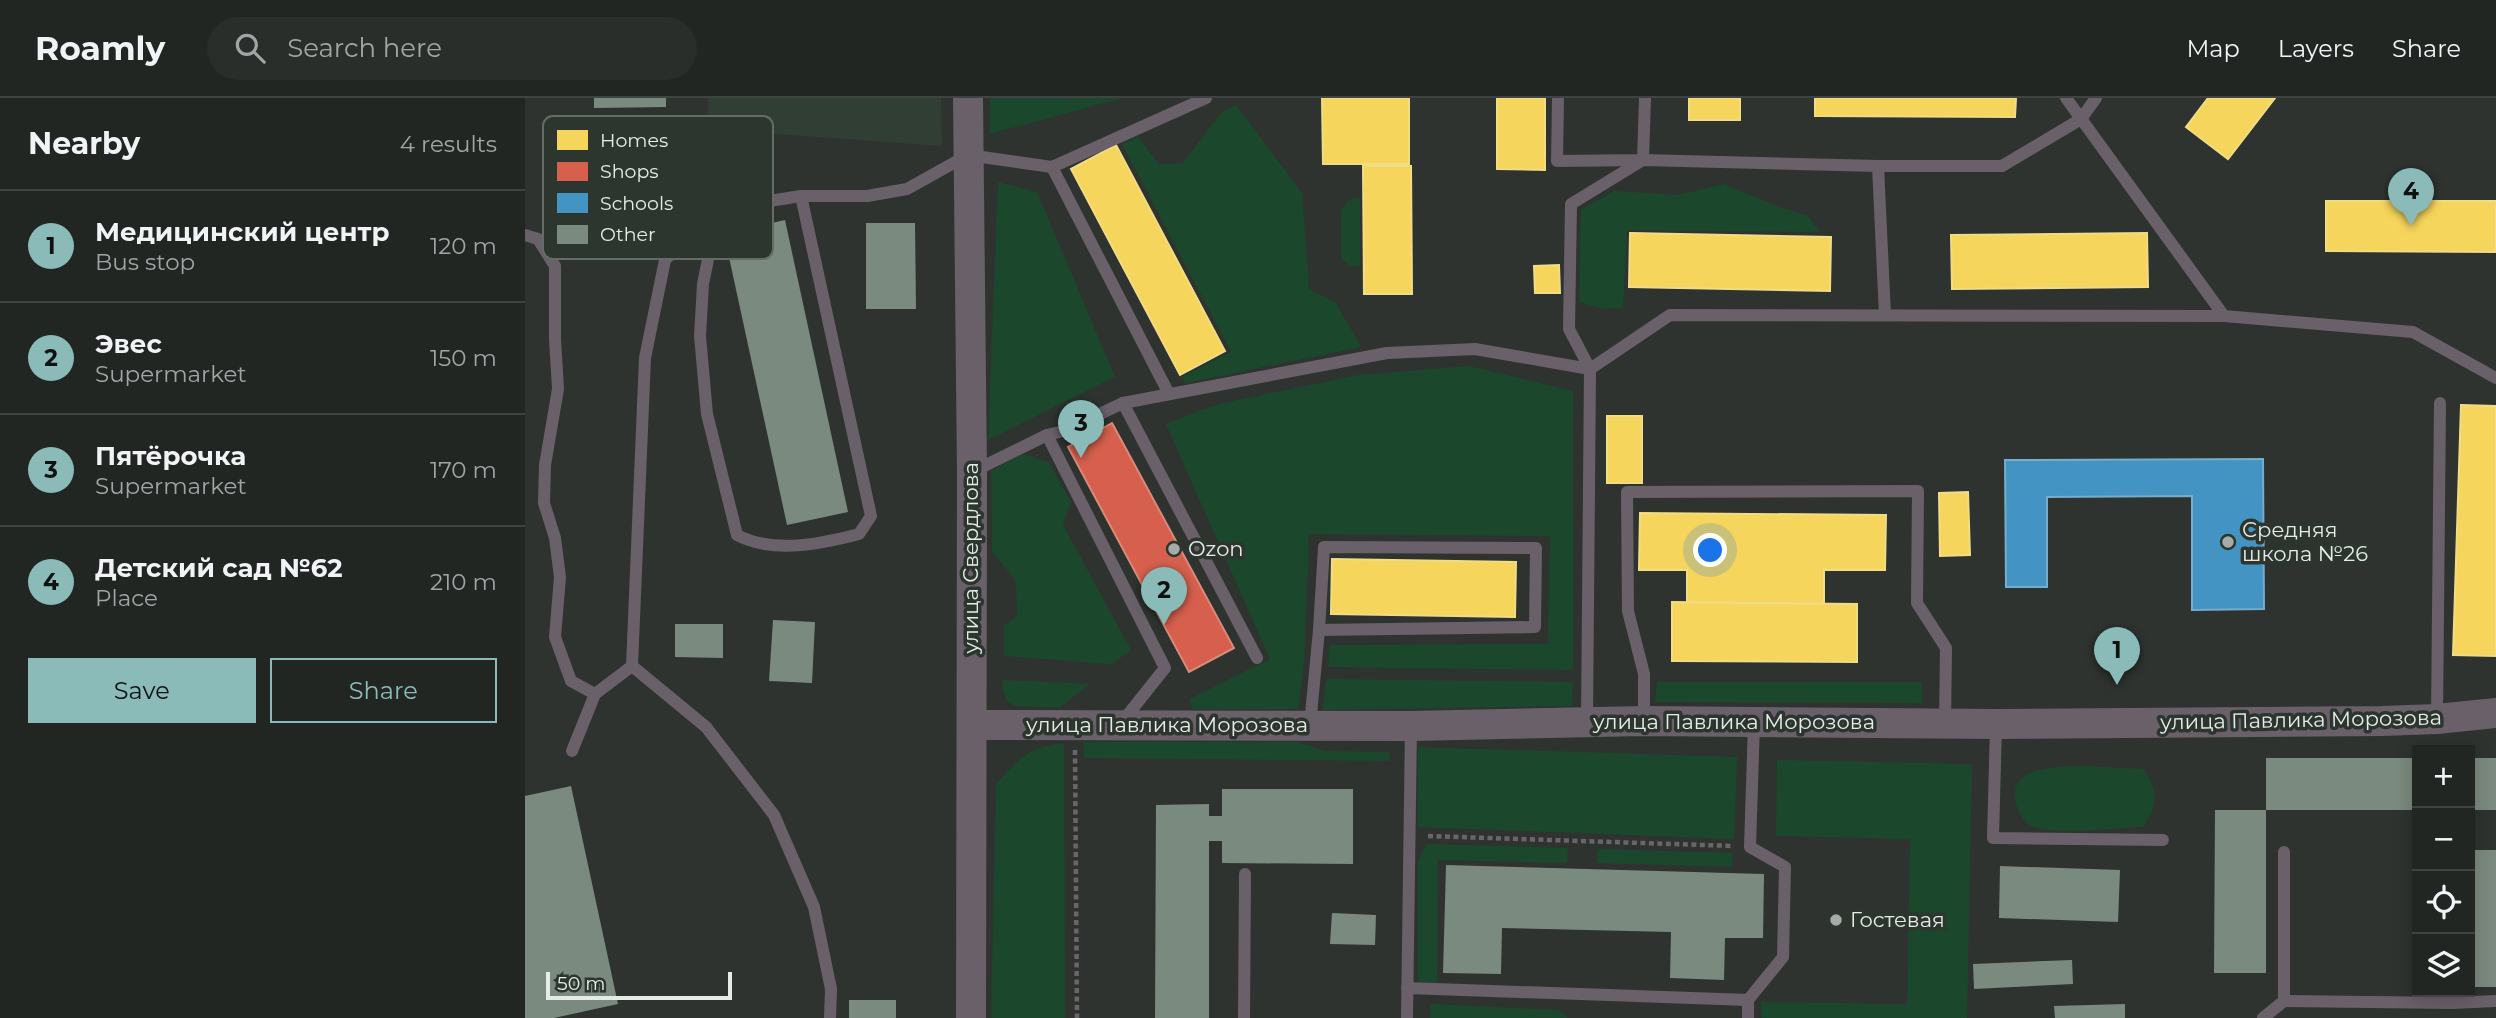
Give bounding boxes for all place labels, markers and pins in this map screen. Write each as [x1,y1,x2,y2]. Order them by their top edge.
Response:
pin: 4 [2388,168,2434,226]
pin: 3 [1058,400,1104,458]
place label: Средняя школа №26 [2242,517,2368,566]
marker: Средняя школа №26 [2220,534,2236,550]
place label: Ozon [1188,536,1244,561]
marker: Ozon [1166,541,1182,557]
pin: 2 [1141,567,1187,625]
pin: 1 [2094,627,2140,685]
place label: Гостевая [1850,907,1945,932]
marker: Гостевая [1828,912,1844,928]

